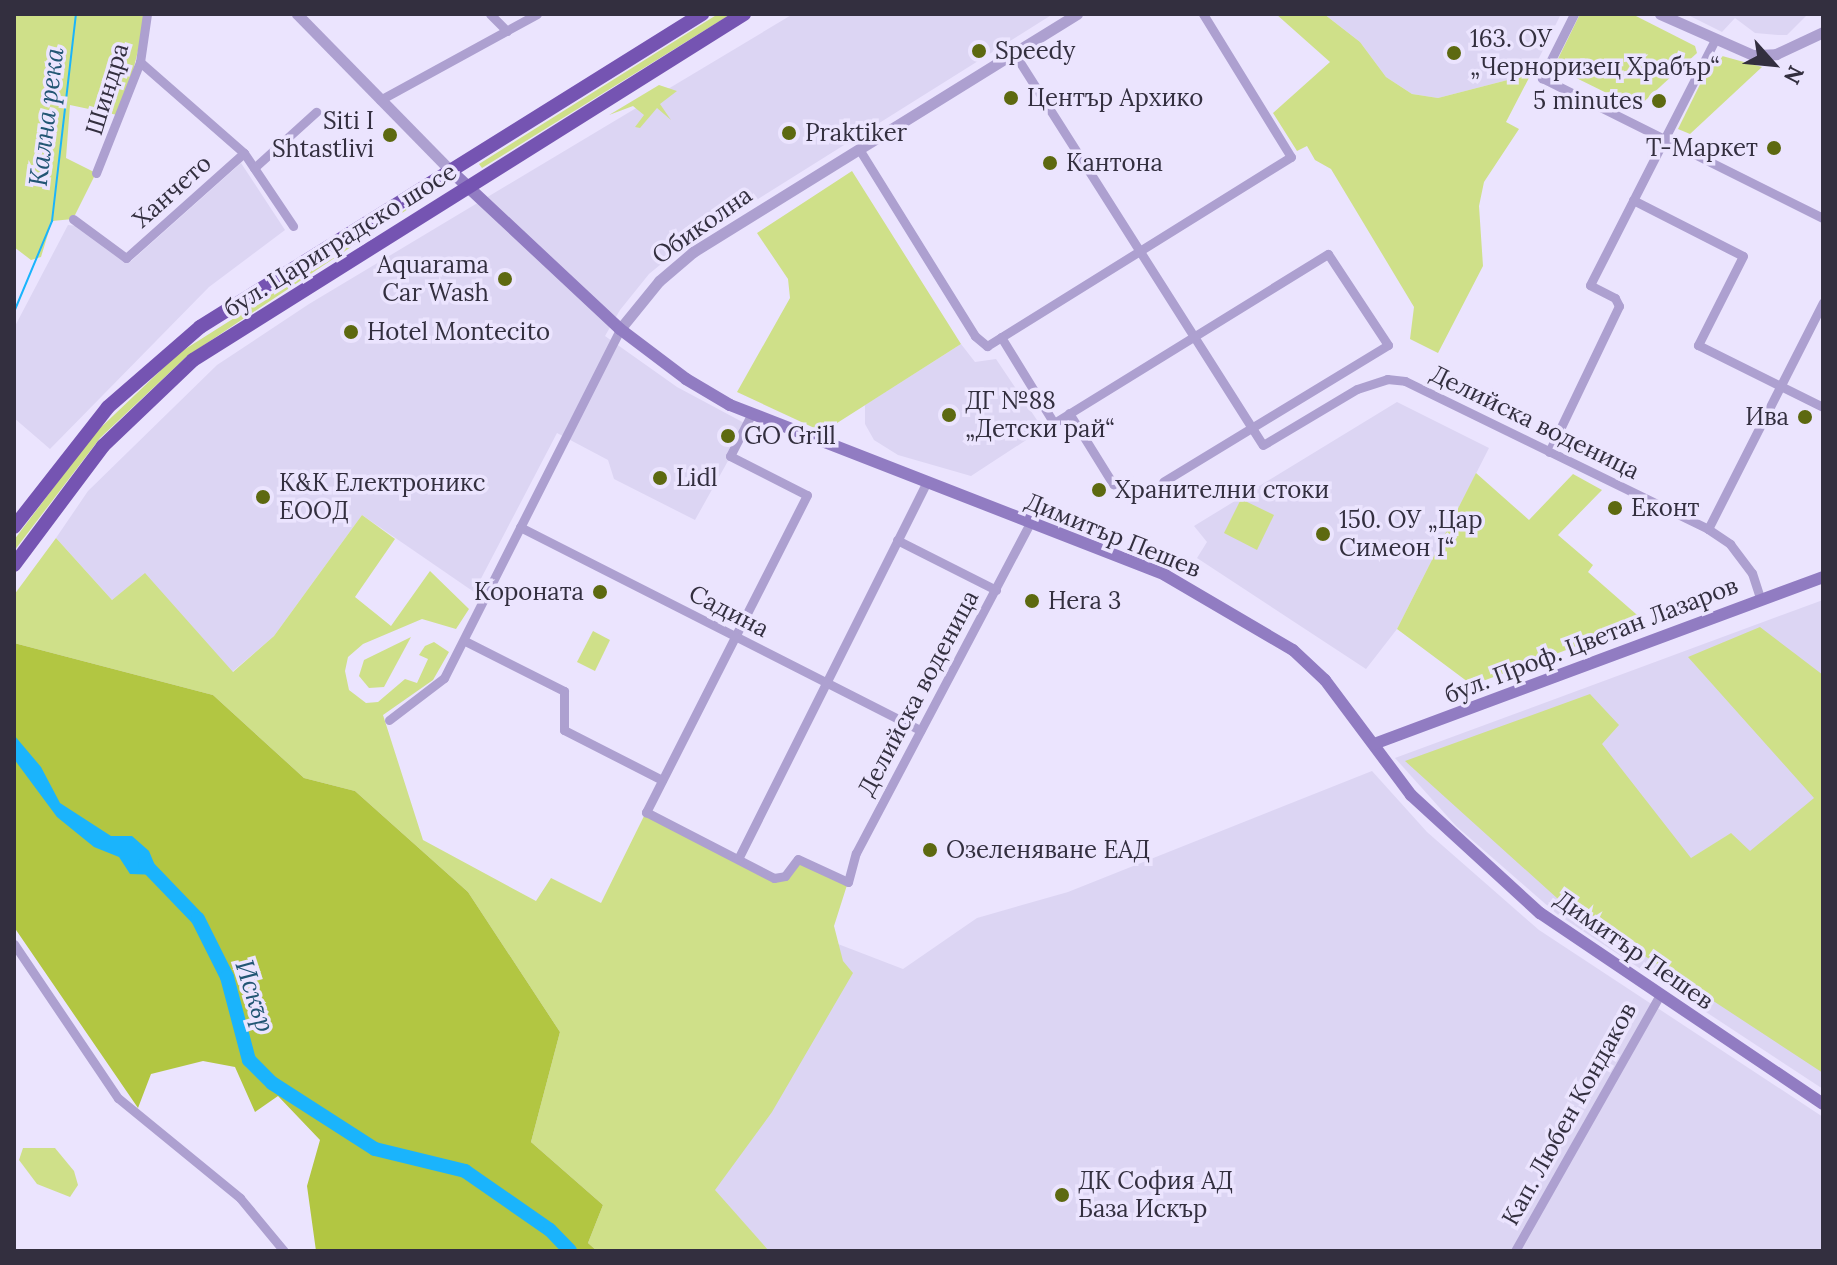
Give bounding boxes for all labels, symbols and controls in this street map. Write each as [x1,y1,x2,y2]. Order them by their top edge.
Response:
north arrow [1733,24,1813,104]
place label: 163. ОУ „Черноризец Храбър“ [1470,25,1720,81]
place label: Speedy [995,37,1075,65]
street label: Шиндра [79,39,135,139]
marker: Speedy [970,42,988,60]
marker: 163. ОУ „Черноризец Храбър“ [1445,44,1463,62]
water label: Кална река [22,46,70,188]
text: N [1778,61,1811,89]
place label: Център Архико [1027,84,1203,112]
place label: 5 minutes [1533,87,1643,115]
marker: Център Архико [1002,89,1020,107]
marker: 5 minutes [1650,92,1668,110]
place label: Siti I Shtastlivi [272,107,374,163]
place label: Praktiker [805,119,907,147]
marker: Praktiker [780,124,798,142]
marker: Siti I Shtastlivi [381,126,399,144]
place label: Т-Маркет [1646,134,1758,162]
marker: Т-Маркет [1765,139,1783,157]
street label: Ханчето [127,148,217,234]
place label: Кантона [1066,149,1163,177]
marker: Кантона [1041,154,1059,172]
street label: бул. Цариградско шосе [218,157,462,323]
street label: Обиколна [646,180,758,270]
place label: Aquarama Car Wash [377,251,489,307]
marker: Aquarama Car Wash [496,270,514,288]
place label: Hotel Montecito [367,318,550,346]
marker: Hotel Montecito [342,323,360,341]
street label: Делийска воденица [1426,359,1644,485]
place label: ДГ №88 „Детски рай“ [965,387,1115,443]
place label: Ива [1745,403,1789,431]
marker: ДГ №88 „Детски рай“ [940,406,958,424]
marker: Ива [1796,408,1814,426]
place label: GO Grill [744,422,836,450]
marker: GO Grill [719,427,737,445]
place label: Lidl [676,464,717,492]
place label: K&K Електроникс ЕООД [279,469,486,525]
marker: Lidl [651,469,669,487]
place label: Хранителни стоки [1115,476,1329,504]
marker: Хранителни стоки [1090,481,1108,499]
street label: Димитър Пешев [1021,487,1205,583]
marker: K&K Електроникс ЕООД [254,488,272,506]
place label: Еконт [1631,494,1699,522]
marker: Еконт [1606,499,1624,517]
place label: 150. ОУ „Цар Симеон I“ [1339,506,1483,562]
marker: 150. ОУ „Цар Симеон I“ [1314,525,1332,543]
street label: бул. Проф. Цветан Лазаров [1440,571,1742,709]
place label: Короната [474,578,584,606]
street label: Садина [684,579,774,643]
marker: Короната [591,583,609,601]
street label: Делийска воденица [852,585,984,801]
place label: Hera 3 [1048,587,1121,615]
marker: Hera 3 [1023,592,1041,610]
place label: Озеленяване ЕАД [946,836,1150,864]
marker: Озеленяване ЕАД [921,841,939,859]
street label: Димитър Пешев [1549,885,1719,1015]
water label: Искър [229,956,281,1036]
street label: Кап. Любен Кондаков [1496,998,1642,1230]
place label: ДК София АД База Искър [1078,1167,1233,1223]
marker: ДК София АД База Искър [1053,1186,1071,1204]

